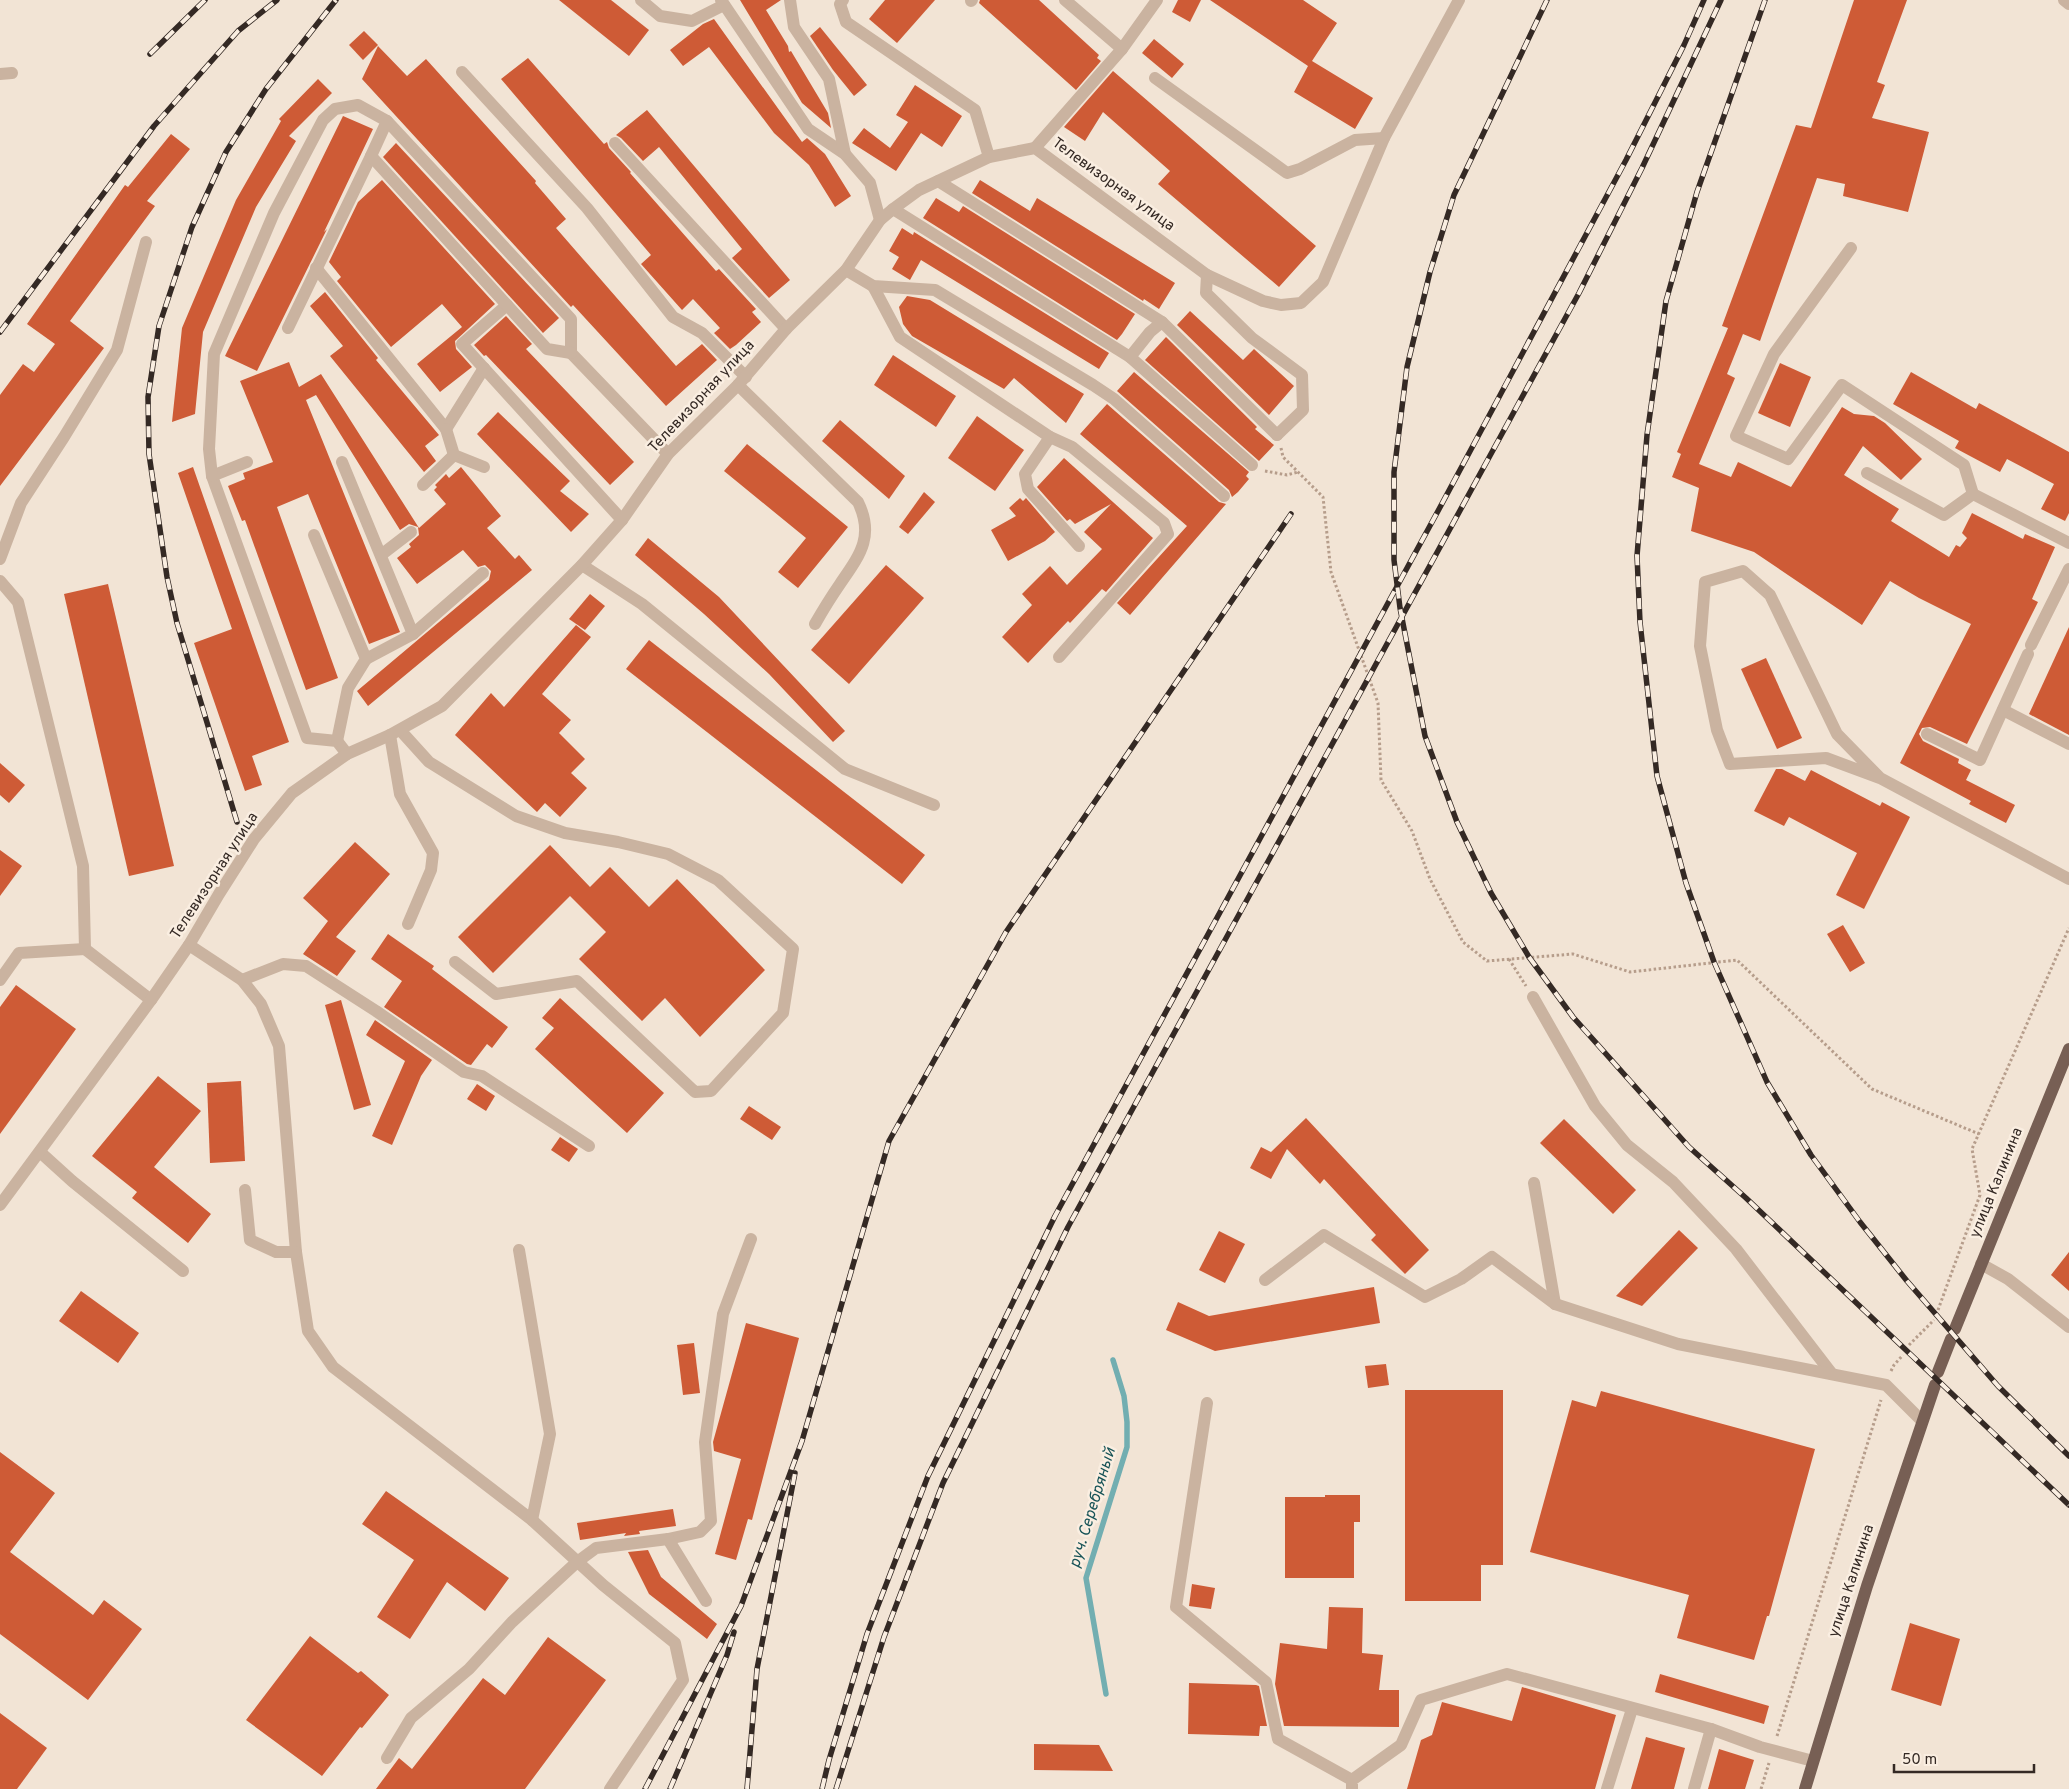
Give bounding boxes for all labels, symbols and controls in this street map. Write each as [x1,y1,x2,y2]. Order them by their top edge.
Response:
street label: Телевизорная улица [1048,134,1178,236]
street label: Телевизорная улица [645,337,759,457]
street label: Телевизорная улица [167,809,263,943]
street label: улица Калинина [1966,1125,2028,1241]
water label: руч. Серебряный [1065,1445,1121,1571]
street label: улица Калинина [1825,1522,1879,1640]
scale bar [1894,1742,2034,1774]
text: 50 m [1902,1751,1937,1770]

